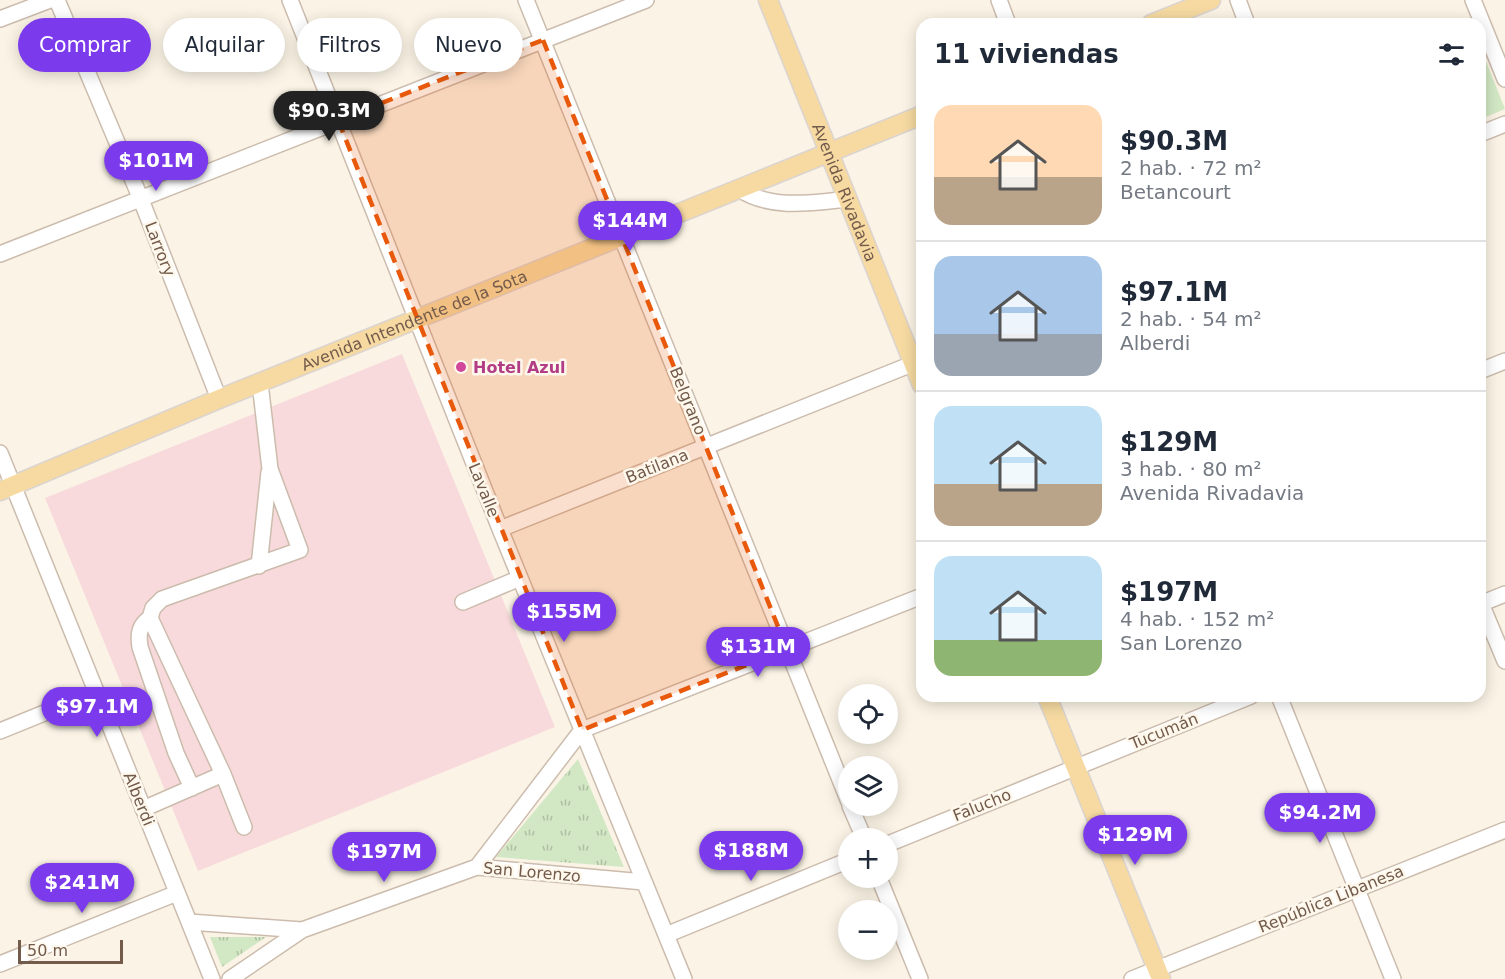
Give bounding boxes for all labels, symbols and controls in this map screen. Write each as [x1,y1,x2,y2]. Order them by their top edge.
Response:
chip: Comprar [18,18,151,72]
chip: Alquilar [163,18,285,72]
chip: Filtros [297,18,402,72]
chip: Nuevo [414,18,523,72]
icon: filters [1435,38,1468,71]
text: 11 viviendas [934,39,1119,69]
pin: $90.3M [280,91,378,142]
text: $90.3M [287,98,371,122]
street label: Avenida Rivadavia [809,120,881,264]
text: $90.3M [1120,126,1228,156]
icon: home [982,129,1054,201]
pin: $101M [114,141,198,192]
text: $101M [118,148,194,172]
text: 2 hab. · 72 m² [1120,156,1261,180]
text: Betancourt [1120,180,1231,204]
pin: $144M [588,201,672,252]
text: $144M [592,208,668,232]
street label: Larrory [141,219,179,279]
street label: Avenida Intendente de la Sota [298,266,530,374]
text: $97.1M [1120,277,1228,307]
icon: home [982,280,1054,352]
text: 2 hab. · 54 m² [1120,307,1261,331]
text: Alberdi [1120,331,1190,355]
place label: Hotel Azul [473,358,566,377]
marker: Hotel Azul [454,360,468,374]
street label: Belgrano [666,364,710,438]
text: $129M [1120,427,1218,457]
icon: home [982,430,1054,502]
street label: Batilana [623,445,691,487]
text: 3 hab. · 80 m² [1120,457,1261,481]
street label: Lavalle [465,460,503,520]
text: Avenida Rivadavia [1120,481,1304,505]
text: $197M [1120,577,1218,607]
icon: home [982,580,1054,652]
pin: $155M [522,592,606,643]
text: $155M [526,599,602,623]
text: 4 hab. · 152 m² [1120,607,1274,631]
pin: $131M [716,627,800,678]
text: San Lorenzo [1120,631,1243,655]
text: $131M [720,634,796,658]
map controls [838,684,898,960]
button: locate [838,684,898,744]
pin: $97.1M [48,687,146,738]
text: $97.1M [55,694,139,718]
street label: Tucumán [1126,709,1201,754]
button: layers [838,756,898,816]
street label: Alberdi [120,769,158,829]
street label: Falucho [950,785,1014,825]
pin: $94.2M [1271,793,1369,844]
text: $94.2M [1278,800,1362,824]
pin: $129M [1093,815,1177,866]
text: $129M [1097,822,1173,846]
button: + [838,828,898,888]
pin: $188M [709,831,793,882]
pin: $197M [342,832,426,883]
text: $188M [713,838,789,862]
text: $197M [346,839,422,863]
street label: San Lorenzo [482,858,582,886]
street label: República Libanesa [1256,861,1406,937]
pin: $241M [40,863,124,914]
text: $241M [44,870,120,894]
button: − [838,900,898,960]
scale bar [18,937,123,964]
text: 50 m [27,941,68,960]

